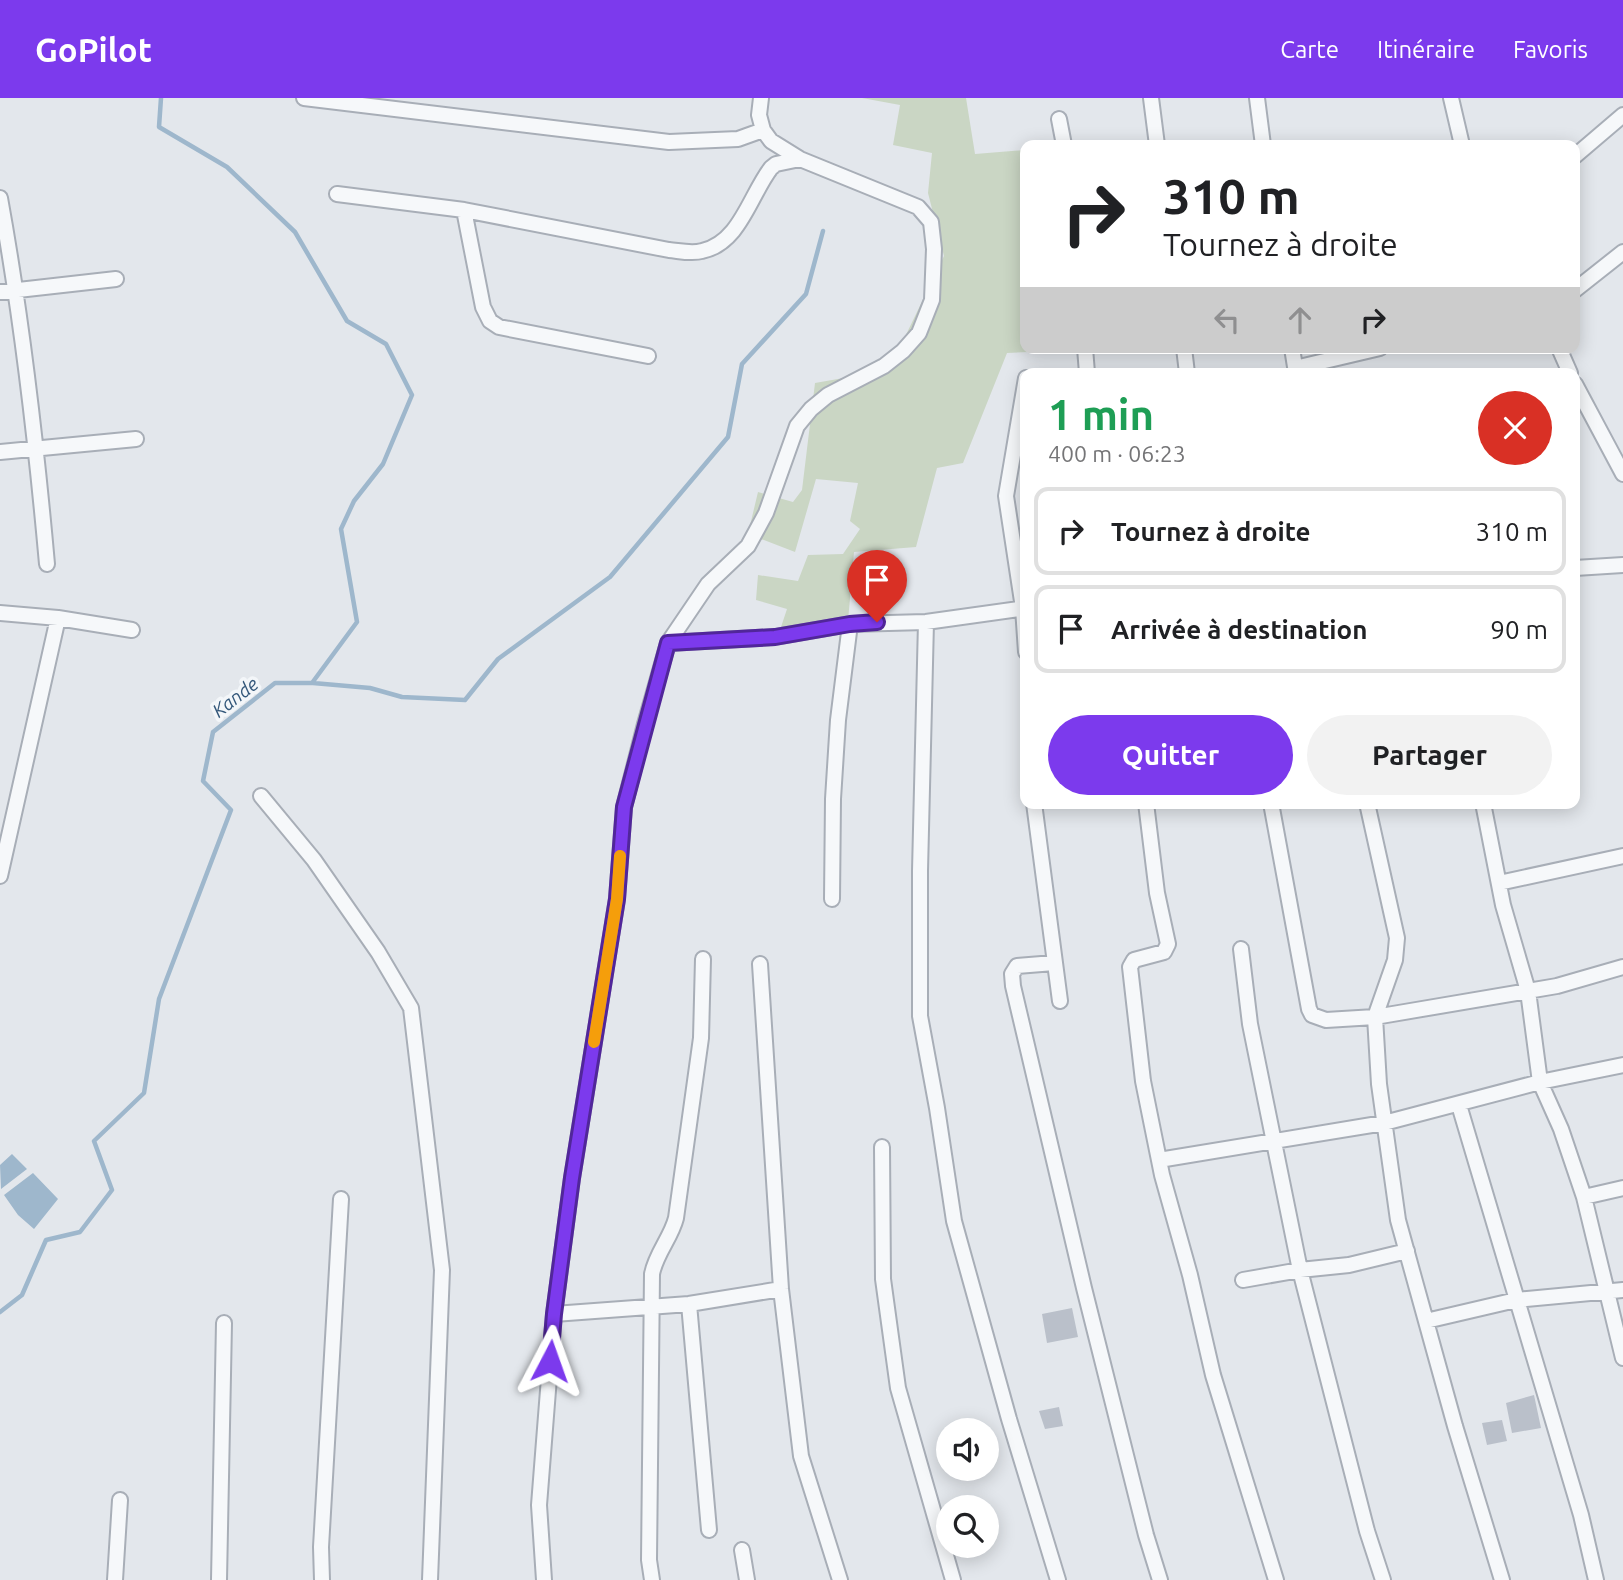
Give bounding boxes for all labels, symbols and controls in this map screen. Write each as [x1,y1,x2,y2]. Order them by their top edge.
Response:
text: GoPilot [35,31,152,68]
text: Carte [1280,36,1339,63]
text: Itinéraire [1377,36,1475,63]
text: Favoris [1513,36,1588,63]
icon: right [1048,168,1139,259]
text: 310 m [1163,168,1300,223]
text: Tournez à droite [1163,226,1398,262]
icon: left [1208,301,1246,339]
icon: ahead [1281,301,1319,339]
icon: right [1354,301,1392,339]
text: 1 min [1048,391,1154,438]
button: close [1478,391,1552,465]
text: 400 m · 06:23 [1048,441,1186,466]
icon: right [1052,512,1090,550]
text: Tournez à droite [1111,517,1310,546]
text: 310 m [1476,517,1548,546]
pin [847,550,907,622]
icon: arrive [858,561,896,599]
icon: arrive [1052,610,1090,648]
text: Arrivée à destination [1111,615,1367,644]
text: 90 m [1490,615,1548,644]
water label: Kande [208,672,263,722]
button: Quitter [1048,715,1293,795]
button: Partager [1307,715,1552,795]
position arrow [513,1324,587,1398]
map controls [936,1418,999,1558]
button: sound [936,1418,999,1481]
button: search [936,1495,999,1558]

